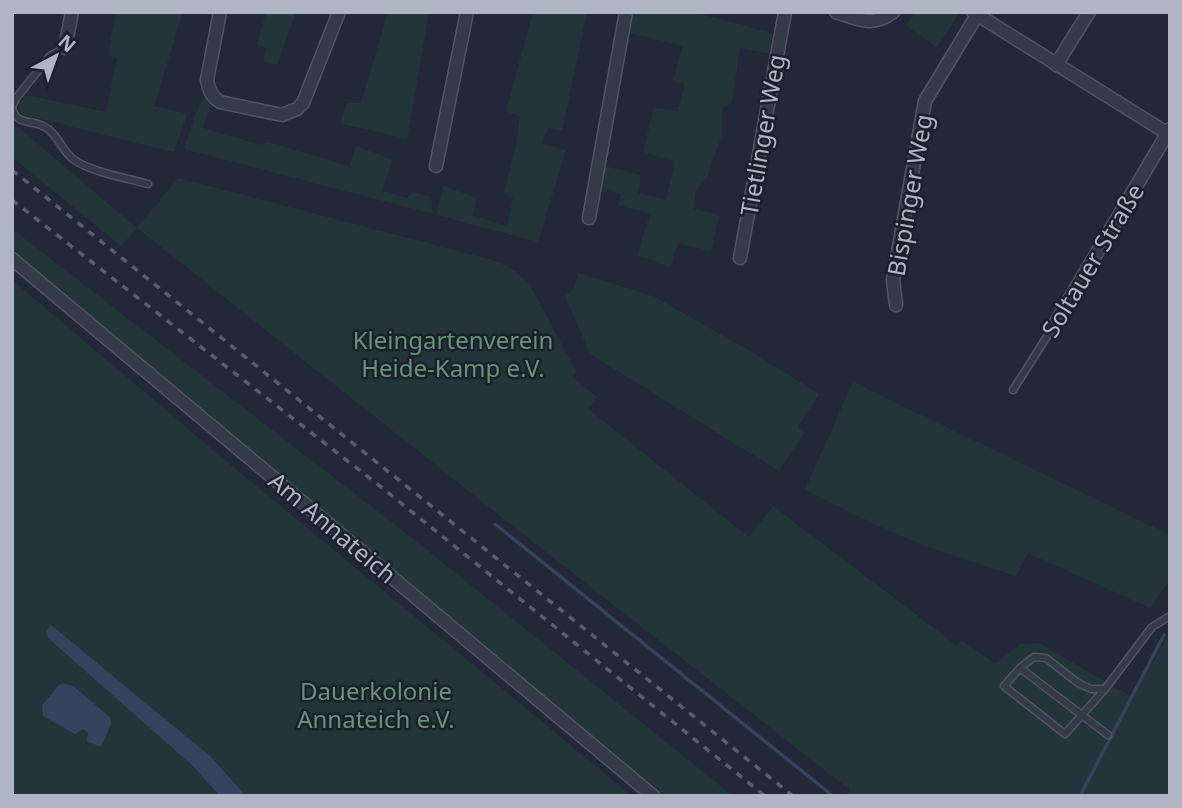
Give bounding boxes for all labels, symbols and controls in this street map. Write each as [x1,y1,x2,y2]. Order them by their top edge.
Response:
north arrow [21,21,91,91]
text: N [53,28,82,58]
street label: Tietlinger Weg [732,52,792,218]
street label: Bispinger Weg [879,112,939,278]
street label: Soltauer Straße [1033,177,1151,343]
park label: Kleingartenverein Heide-Kamp e.V. [353,323,553,384]
street label: Am Annateich [262,464,404,590]
park label: Dauerkolonie Annateich e.V. [297,674,455,735]

